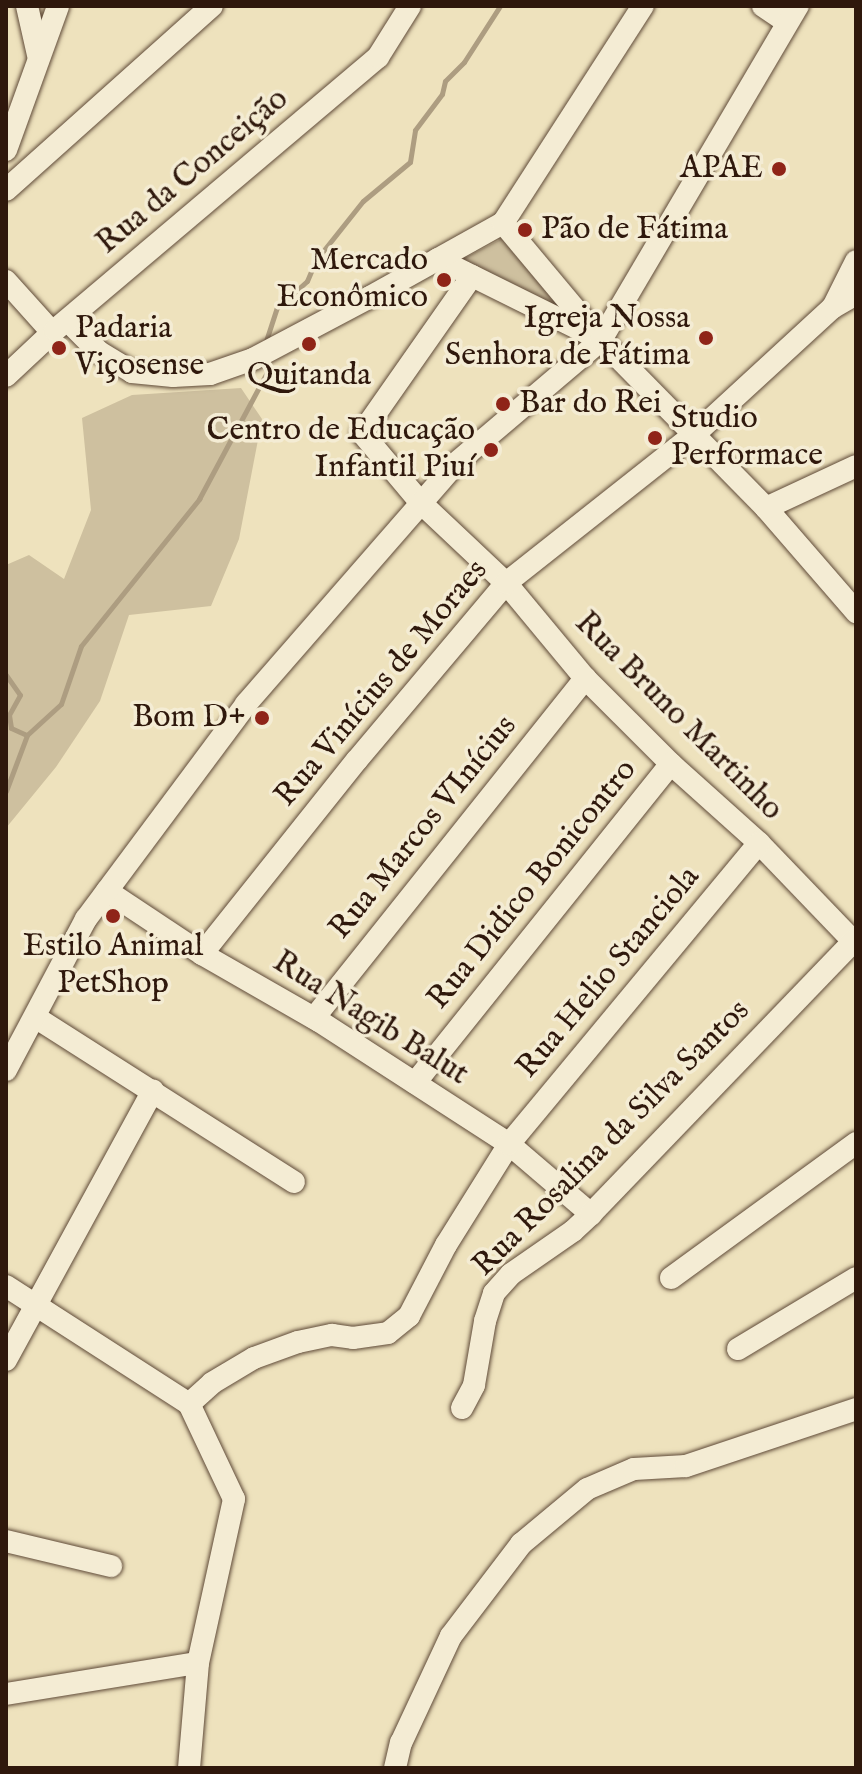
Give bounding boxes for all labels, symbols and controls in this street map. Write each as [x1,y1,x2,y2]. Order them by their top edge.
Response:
street label: Rua da Conceição [89,81,297,263]
place label: APAE [680,150,763,188]
marker: APAE [770,160,788,178]
place label: Pão de Fátima [541,211,728,249]
marker: Pão de Fátima [516,221,534,239]
place label: Mercado Econômico [277,243,428,318]
marker: Mercado Econômico [435,271,453,289]
place label: Igreja Nossa Senhora de Fátima [445,301,690,376]
place label: Padaria Viçosense [75,311,204,386]
marker: Igreja Nossa Senhora de Fátima [697,329,715,347]
marker: Quitanda [300,335,318,353]
marker: Padaria Viçosense [50,339,68,357]
place label: Quitanda [247,357,371,395]
place label: Bar do Rei [519,385,661,423]
marker: Bar do Rei [494,395,512,413]
place label: Studio Performace [671,401,823,476]
place label: Centro de Educação Infantil Piuí [207,413,475,488]
marker: Studio Performace [646,429,664,447]
marker: Centro de Educação Infantil Piuí [482,441,500,459]
street label: Rua Vinícius de Moraes [267,553,497,815]
street label: Rua Bruno Martinho [566,605,790,829]
place label: Bom D+ [132,699,246,737]
street label: Rua Marcos VInícius [322,708,526,948]
marker: Bom D+ [253,709,271,727]
street label: Rua Didico Bonicontro [420,752,646,1018]
street label: Rua Helio Stanciola [509,859,709,1087]
marker: Estilo Animal PetShop [104,907,122,925]
place label: Estilo Animal PetShop [23,929,203,1004]
street label: Rua Nagib Balut [265,944,475,1094]
street label: Rua Rosalina da Silva Santos [465,992,759,1286]

